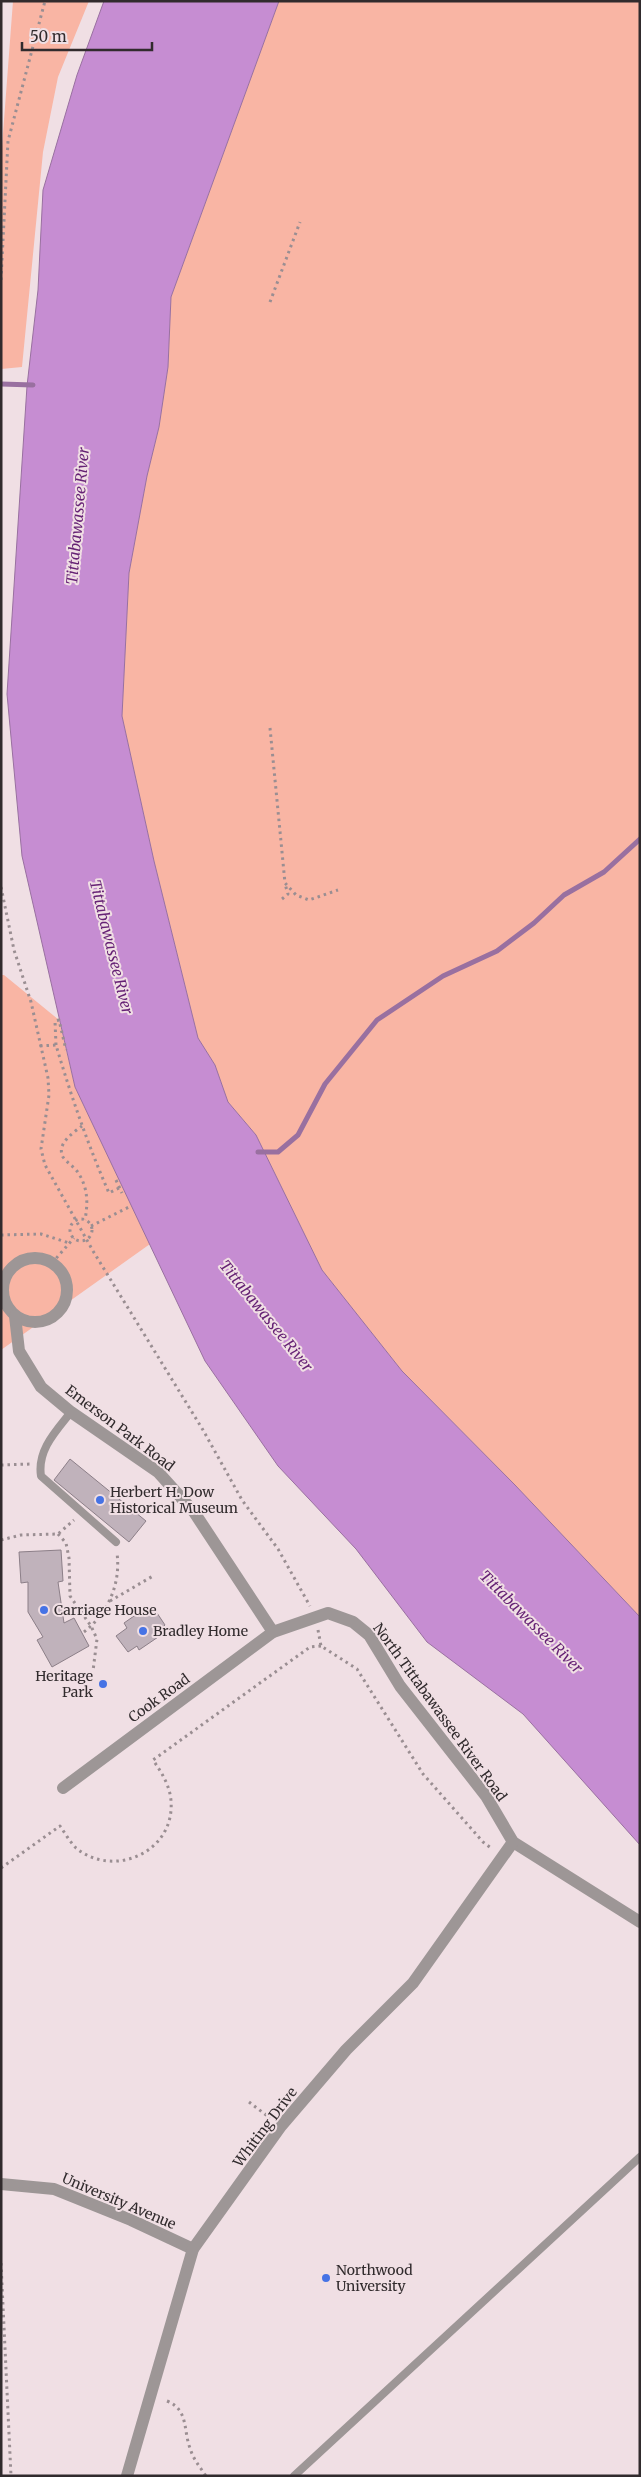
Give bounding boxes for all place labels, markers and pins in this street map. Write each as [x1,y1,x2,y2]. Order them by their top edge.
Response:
place label: Herbert H. Dow Historical Museum [110,1483,238,1517]
marker: Herbert H. Dow Historical Museum [94,1494,106,1506]
place label: Carriage House [54,1601,157,1619]
marker: Carriage House [38,1604,50,1616]
place label: Bradley Home [153,1622,248,1640]
marker: Bradley Home [137,1625,149,1637]
place label: Heritage Park [35,1667,93,1701]
marker: Heritage Park [97,1678,109,1690]
place label: Northwood University [336,2261,413,2295]
marker: Northwood University [320,2272,332,2284]

